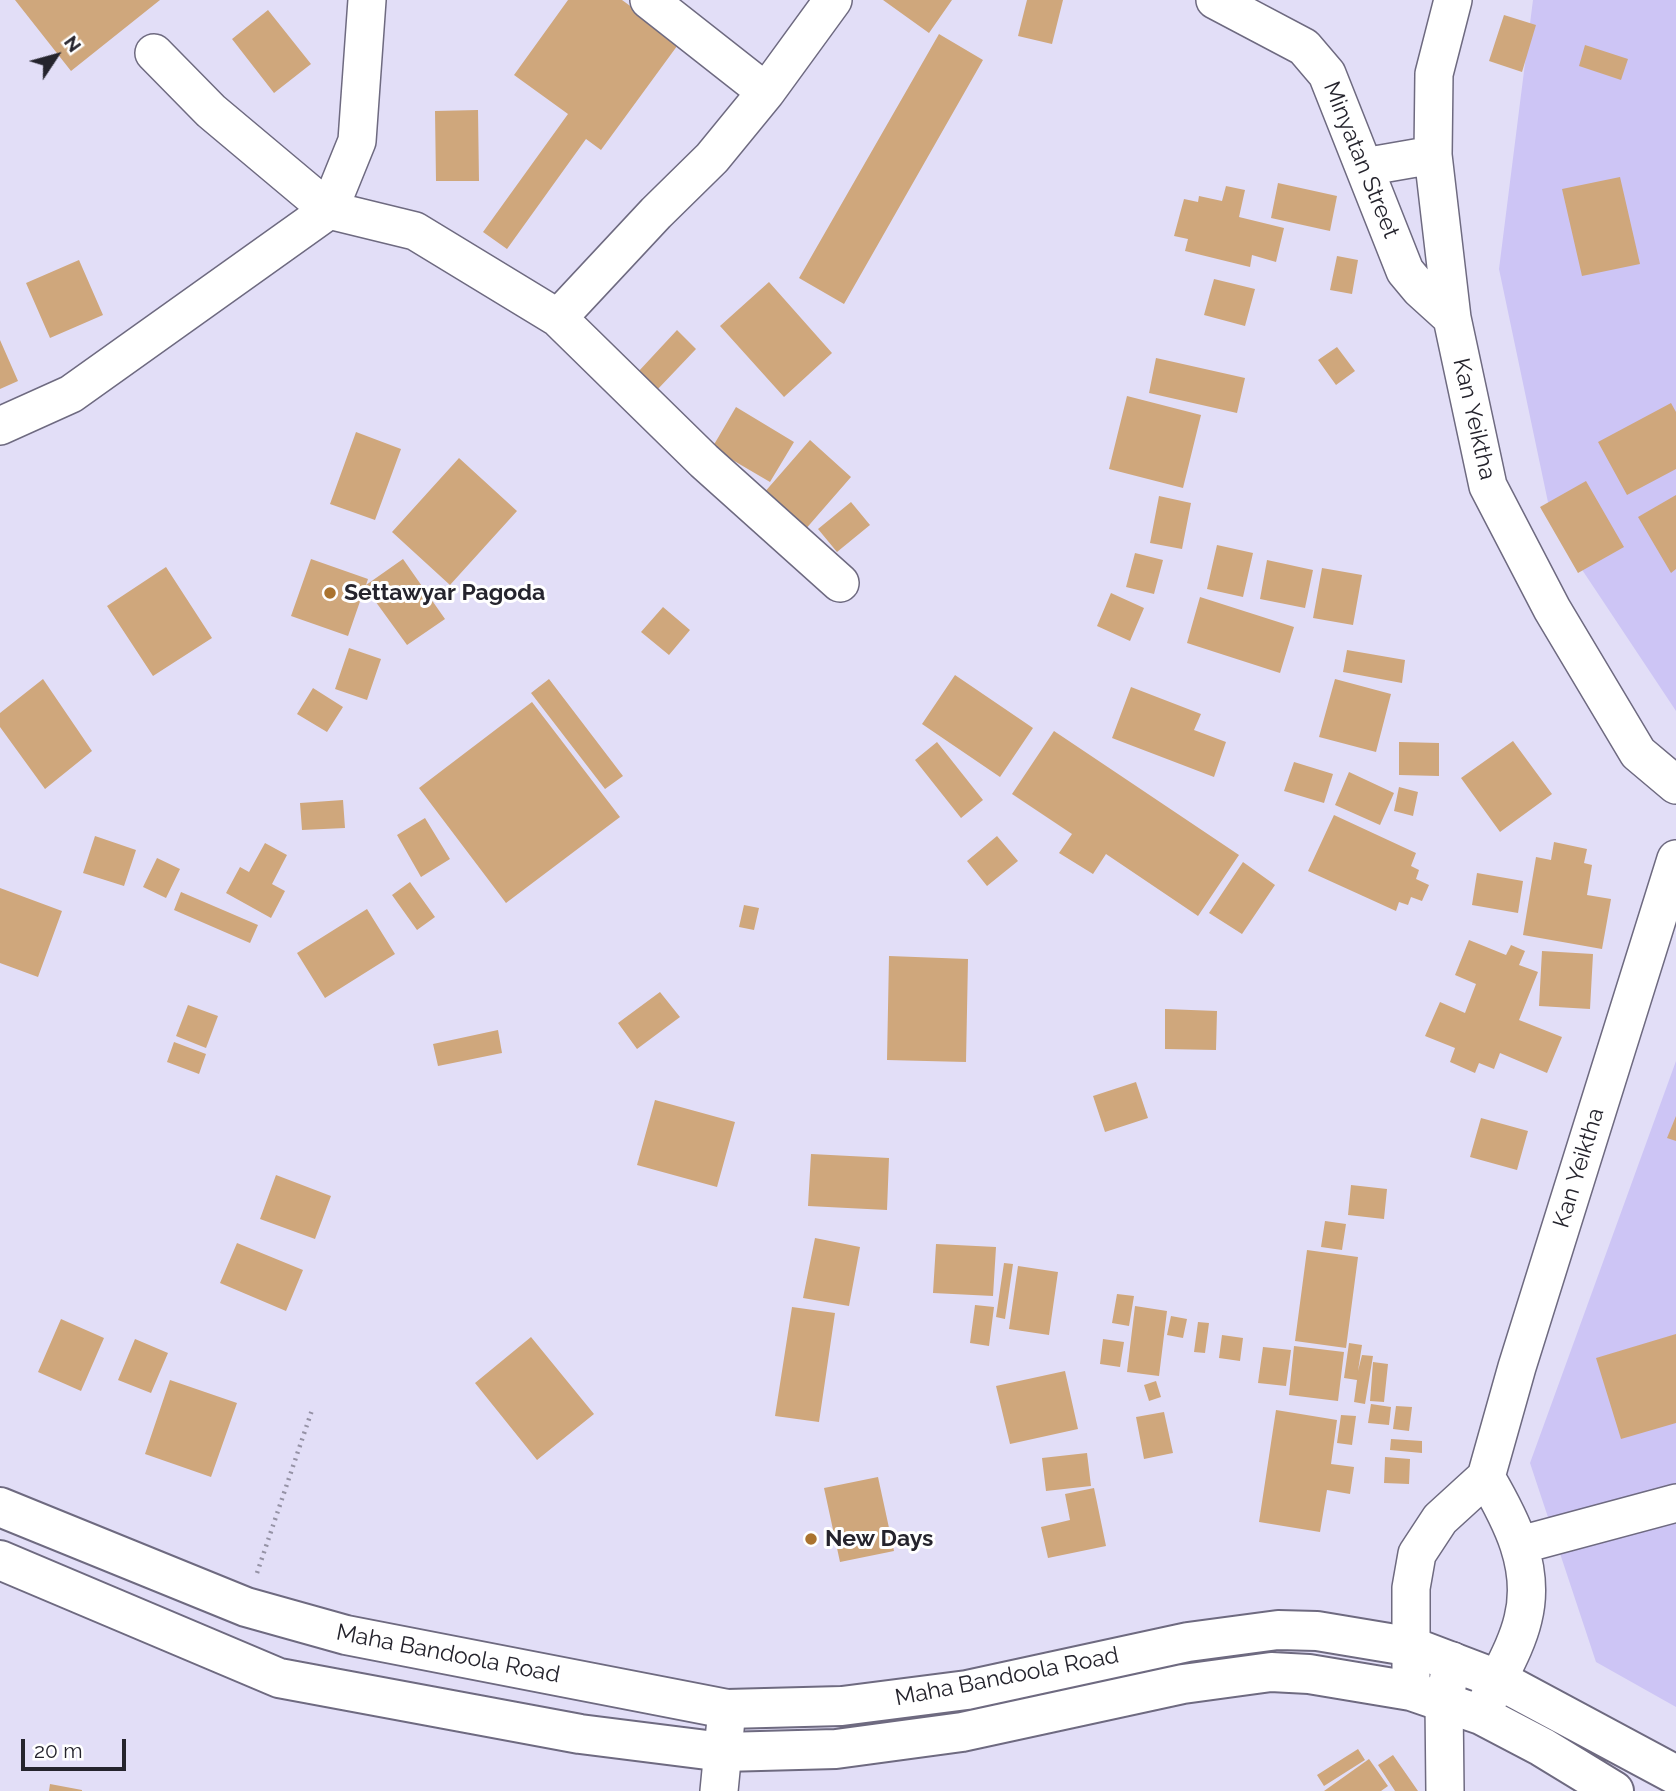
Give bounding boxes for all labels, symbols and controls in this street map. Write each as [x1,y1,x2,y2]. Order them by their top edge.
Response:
north arrow [21,21,91,91]
text: N [60,31,86,56]
street label: Minyatan Street [1317,78,1405,242]
street label: Kan Yeiktha [1447,356,1501,482]
place label: Settawyar Pagoda [344,579,545,607]
marker: Settawyar Pagoda [322,585,338,601]
street label: Kan Yeiktha [1548,1105,1610,1231]
place label: New Days [825,1525,933,1553]
marker: New Days [803,1531,819,1547]
street label: Maha Bandoola Road [334,1619,562,1689]
street label: Maha Bandoola Road [893,1642,1121,1712]
scale bar [24,1724,130,1768]
text: 20 m [34,1738,82,1763]

